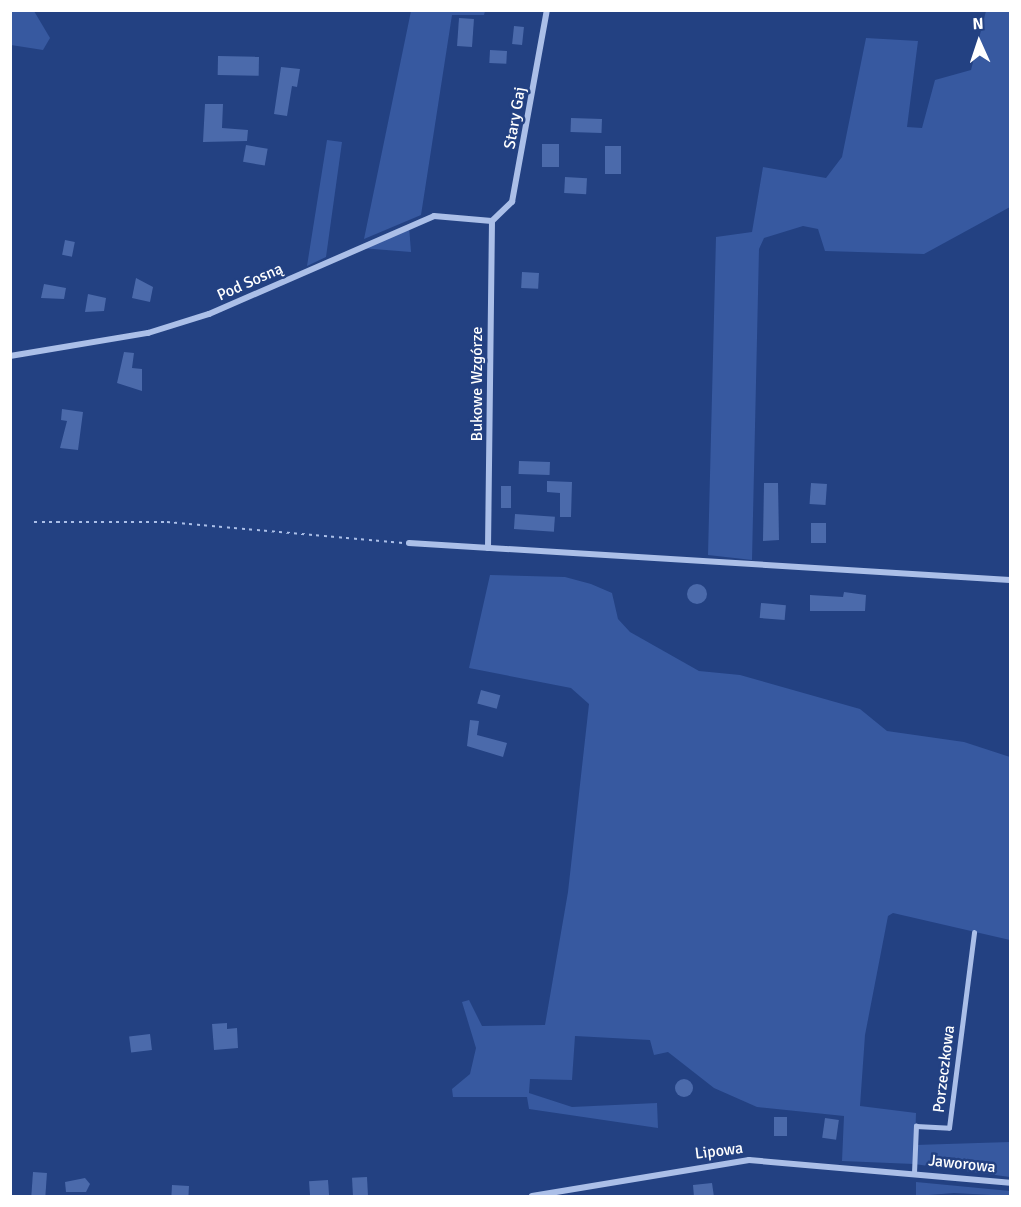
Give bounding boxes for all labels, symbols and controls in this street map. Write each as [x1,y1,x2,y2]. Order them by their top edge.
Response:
north arrow [949,12,1009,72]
text: N [972,14,984,34]
street label: Stary Gaj [500,85,530,151]
street label: Pod Sosną [214,259,286,305]
street label: Bukowe Wzgórze [467,327,487,441]
street label: Porzeczkowa [929,1024,959,1114]
street label: Lipowa [694,1139,744,1163]
street label: Jaworowa [927,1151,997,1177]

